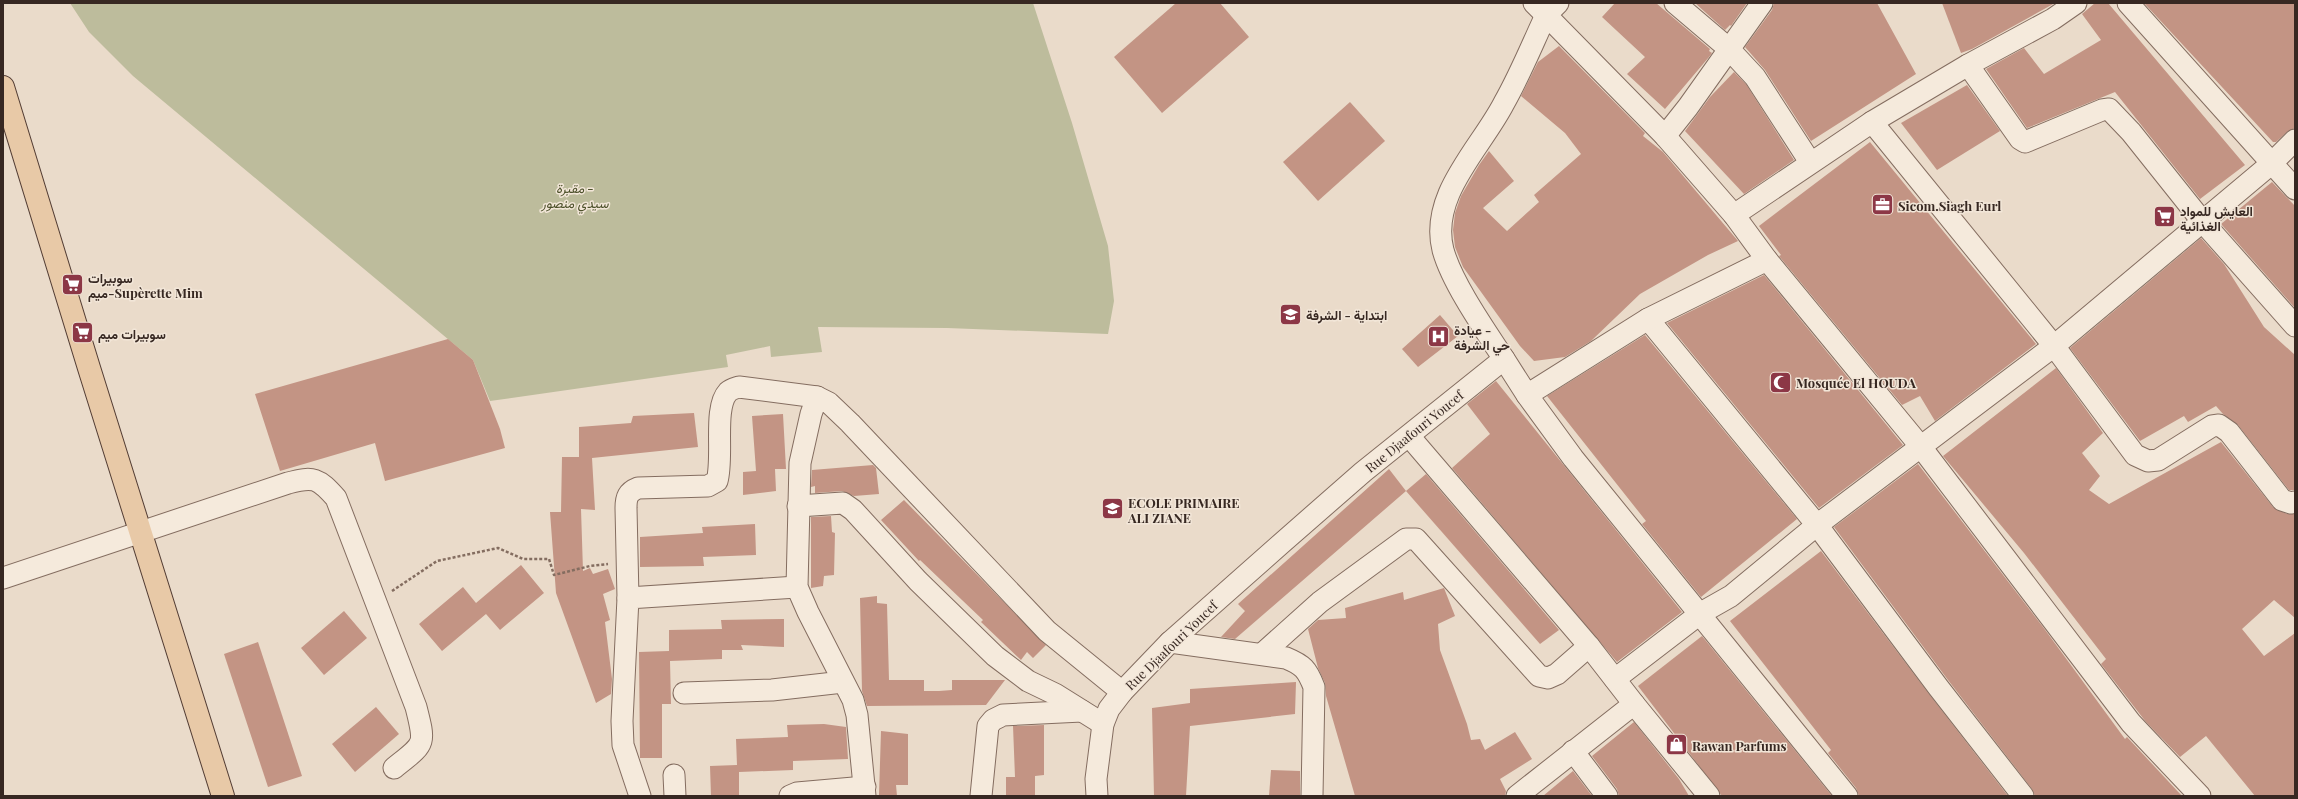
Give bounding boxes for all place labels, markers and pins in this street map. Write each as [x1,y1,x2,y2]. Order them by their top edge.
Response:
office icon: Sicom.Siagh Eurl [1870,192,1896,218]
place label: Sicom.Siagh Eurl [1898,197,2001,214]
place label: العايش للمواد الغذائية [2180,202,2253,234]
supermarket icon: العايش للمواد الغذائية [2151,204,2177,230]
place label: سوبيرات ميم-Supèrette Mim [88,269,203,302]
supermarket icon: سوبيرات ميم-Supèrette Mim [60,271,86,297]
school or university icon: ابتداية - الشرفة [1277,301,1303,327]
place label: ابتداية - الشرفة [1306,306,1387,324]
supermarket icon: سوبيرات ميم [69,320,95,346]
place label: عيادة - حي الشرفة [1454,321,1510,356]
hospital icon: عيادة - حي الشرفة [1425,323,1451,349]
place label: سوبيرات ميم [98,325,166,343]
mosque icon: Mosquée El HOUDA [1767,369,1793,395]
place label: Mosquée El HOUDA [1796,374,1916,391]
place label: ECOLE PRIMAIRE ALI ZIANE [1127,494,1240,526]
school or university icon: ECOLE PRIMAIRE ALI ZIANE [1099,496,1125,522]
shop icon: Rawan Parfums [1663,732,1689,758]
place label: Rawan Parfums [1692,737,1787,754]

